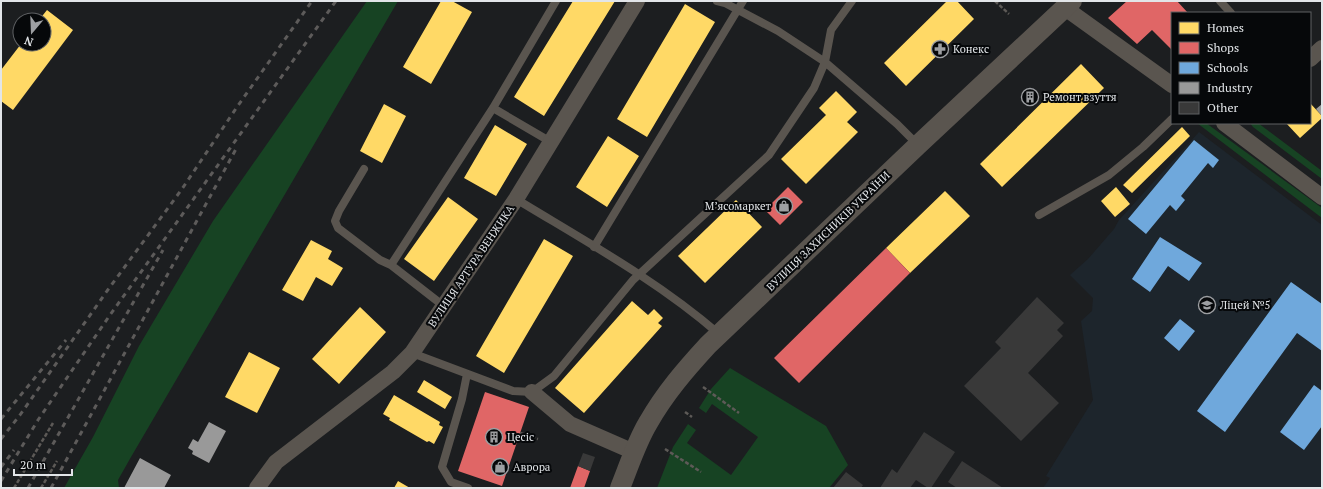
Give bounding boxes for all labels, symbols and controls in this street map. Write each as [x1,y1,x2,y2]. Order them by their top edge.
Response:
north arrow [12,12,52,52]
legend [1171,12,1311,124]
text: Homes [1207,20,1244,35]
text: N [22,33,35,49]
pharmacy icon: Конекс [930,39,950,59]
text: Shops [1207,40,1239,55]
place label: Конекс [953,42,989,56]
text: Schools [1207,60,1248,75]
text: Industry [1207,80,1253,95]
building icon: Ремонт взуття [1020,87,1040,107]
place label: Ремонт взуття [1043,90,1117,104]
text: Other [1207,100,1238,115]
street label: ВУЛИЦЯ ЗАХИСНИКІВ УКРАЇНИ [763,168,893,294]
shop icon: Мʼясомаркет [774,196,794,216]
place label: Мʼясомаркет [705,199,772,213]
street label: ВУЛИЦЯ АРТУРА ВЕНЖИКА [425,202,517,330]
school or university icon: Ліцей №5 [1197,295,1217,315]
place label: Ліцей №5 [1219,298,1271,312]
building icon: Цесіс [484,427,504,447]
place label: Цесіс [507,430,534,444]
scale bar [14,451,72,477]
text: 20 m [20,457,47,472]
shop icon: Аврора [490,457,510,477]
place label: Аврора [513,460,551,474]

